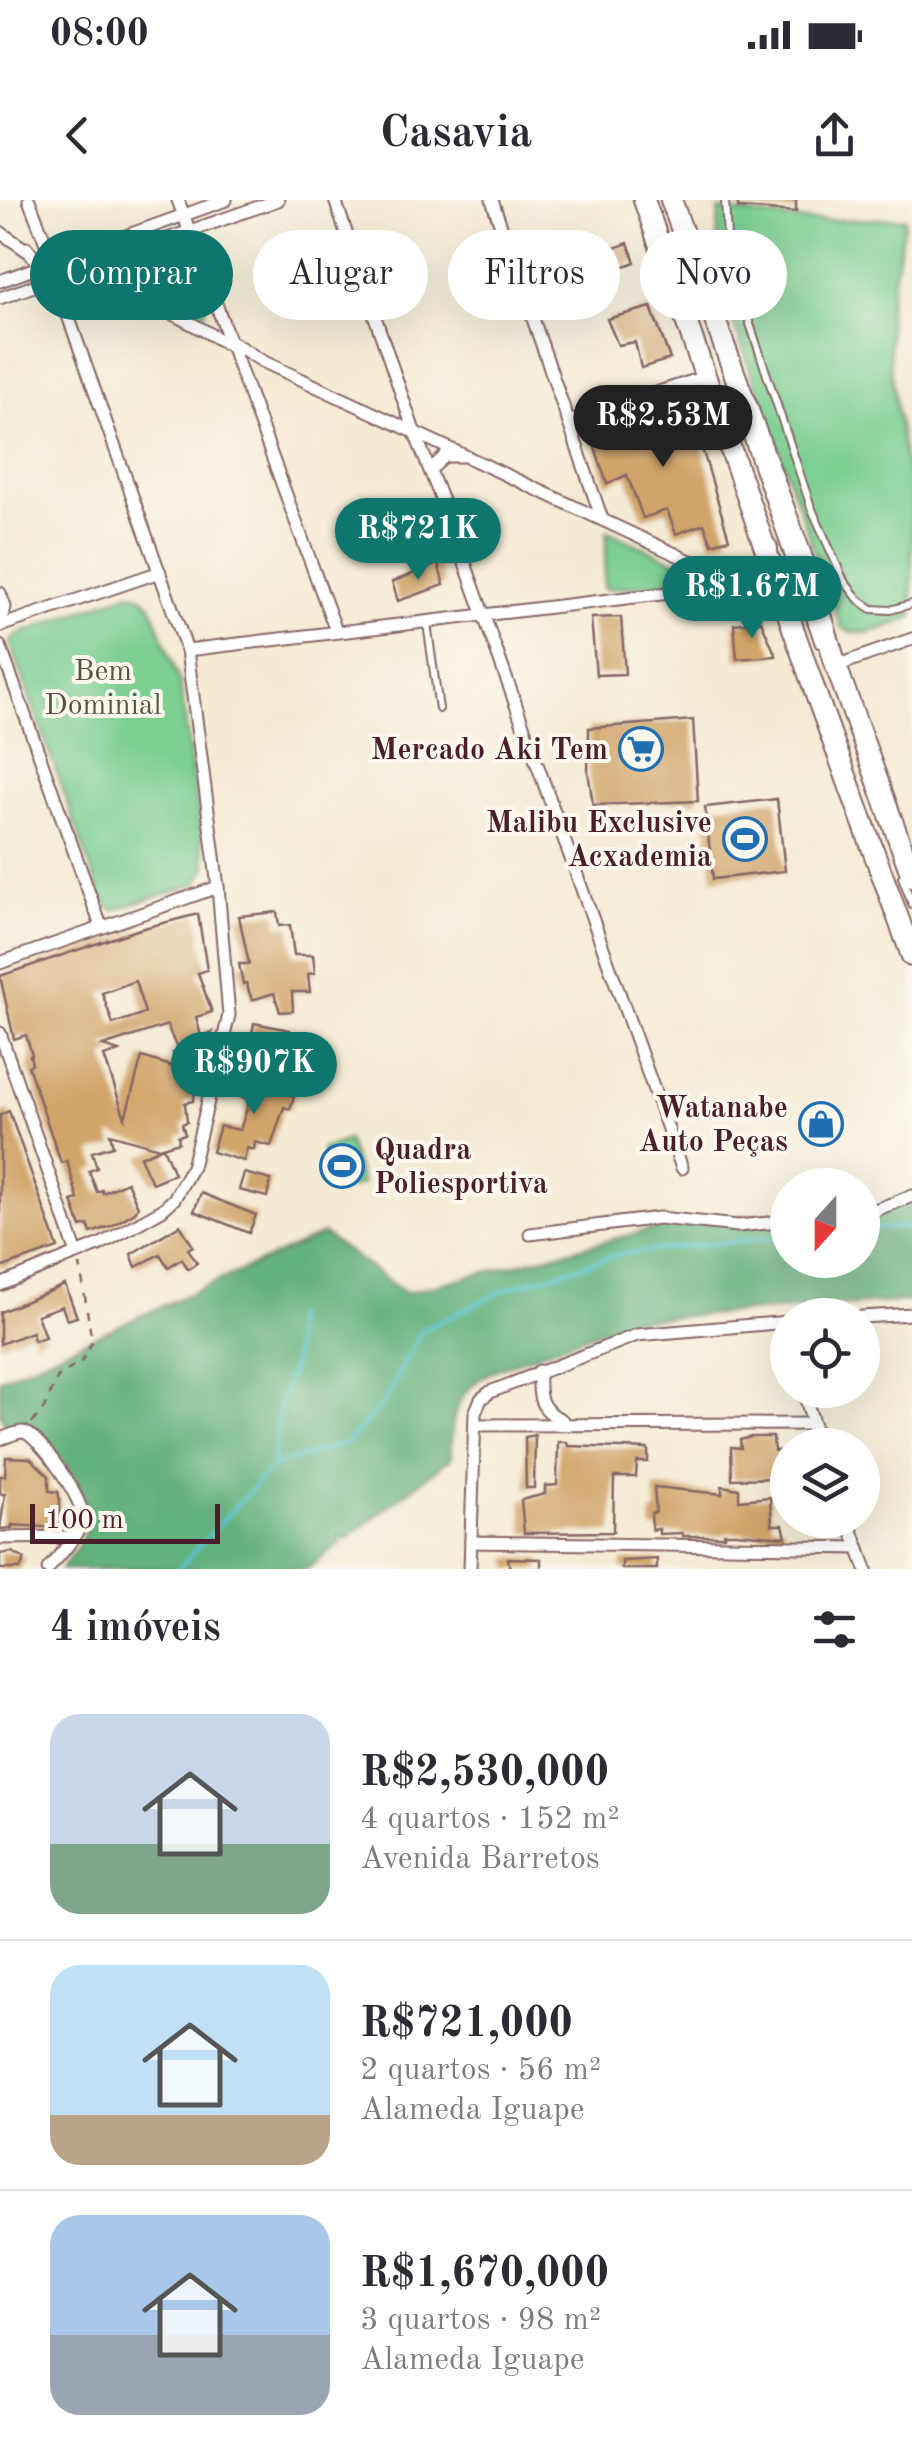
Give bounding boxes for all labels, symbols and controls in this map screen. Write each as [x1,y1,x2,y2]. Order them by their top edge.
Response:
text: 08:00 [50,16,149,54]
icon: back [50,108,105,163]
icon: share [807,108,862,163]
text: Casavia [380,112,532,157]
chip: Comprar [30,230,233,320]
chip: Alugar [253,230,428,320]
chip: Filtros [448,230,620,320]
chip: Novo [640,230,787,320]
pin: R$2.53M [571,385,755,470]
text: R$2.53M [595,401,731,433]
pin: R$721K [337,498,499,583]
text: R$721K [357,514,479,546]
pin: R$1.67M [660,556,844,641]
text: R$1.67M [684,572,820,604]
park label: Bem Dominial [44,657,162,721]
supermarket icon: Mercado Aki Tem [618,726,664,772]
place label: Mercado Aki Tem [371,736,608,766]
place label: Malibu Exclusive Acxademia [486,809,712,873]
sports icon: Malibu Exclusive Acxademia [722,816,768,862]
pin: R$907K [173,1032,335,1117]
text: R$907K [193,1048,315,1080]
place label: Watanabe Auto Peças [639,1094,788,1158]
shop icon: Watanabe Auto Peças [798,1101,844,1147]
place label: Quadra Poliesportiva [374,1136,548,1200]
sports icon: Quadra Poliesportiva [319,1143,365,1189]
north arrow [770,1168,880,1278]
map controls [770,1168,880,1538]
button: locate [770,1298,880,1408]
button: layers [770,1428,880,1538]
scale bar [30,1499,220,1544]
text: 100 m [45,1507,124,1535]
icon: filters [807,1602,862,1657]
text: 4 imóveis [50,1608,221,1650]
text: R$2,530,000 [360,1753,609,1795]
icon: home [130,1754,250,1874]
text: 4 quartos · 152 m² [360,1804,620,1836]
text: Avenida Barretos [360,1844,600,1876]
text: R$721,000 [360,2004,573,2046]
icon: home [130,2005,250,2125]
text: 2 quartos · 56 m² [360,2055,601,2087]
text: Alameda Iguape [360,2095,585,2127]
text: R$1,670,000 [360,2254,609,2296]
icon: home [130,2255,250,2375]
text: 3 quartos · 98 m² [360,2305,601,2337]
text: Alameda Iguape [360,2345,585,2377]

